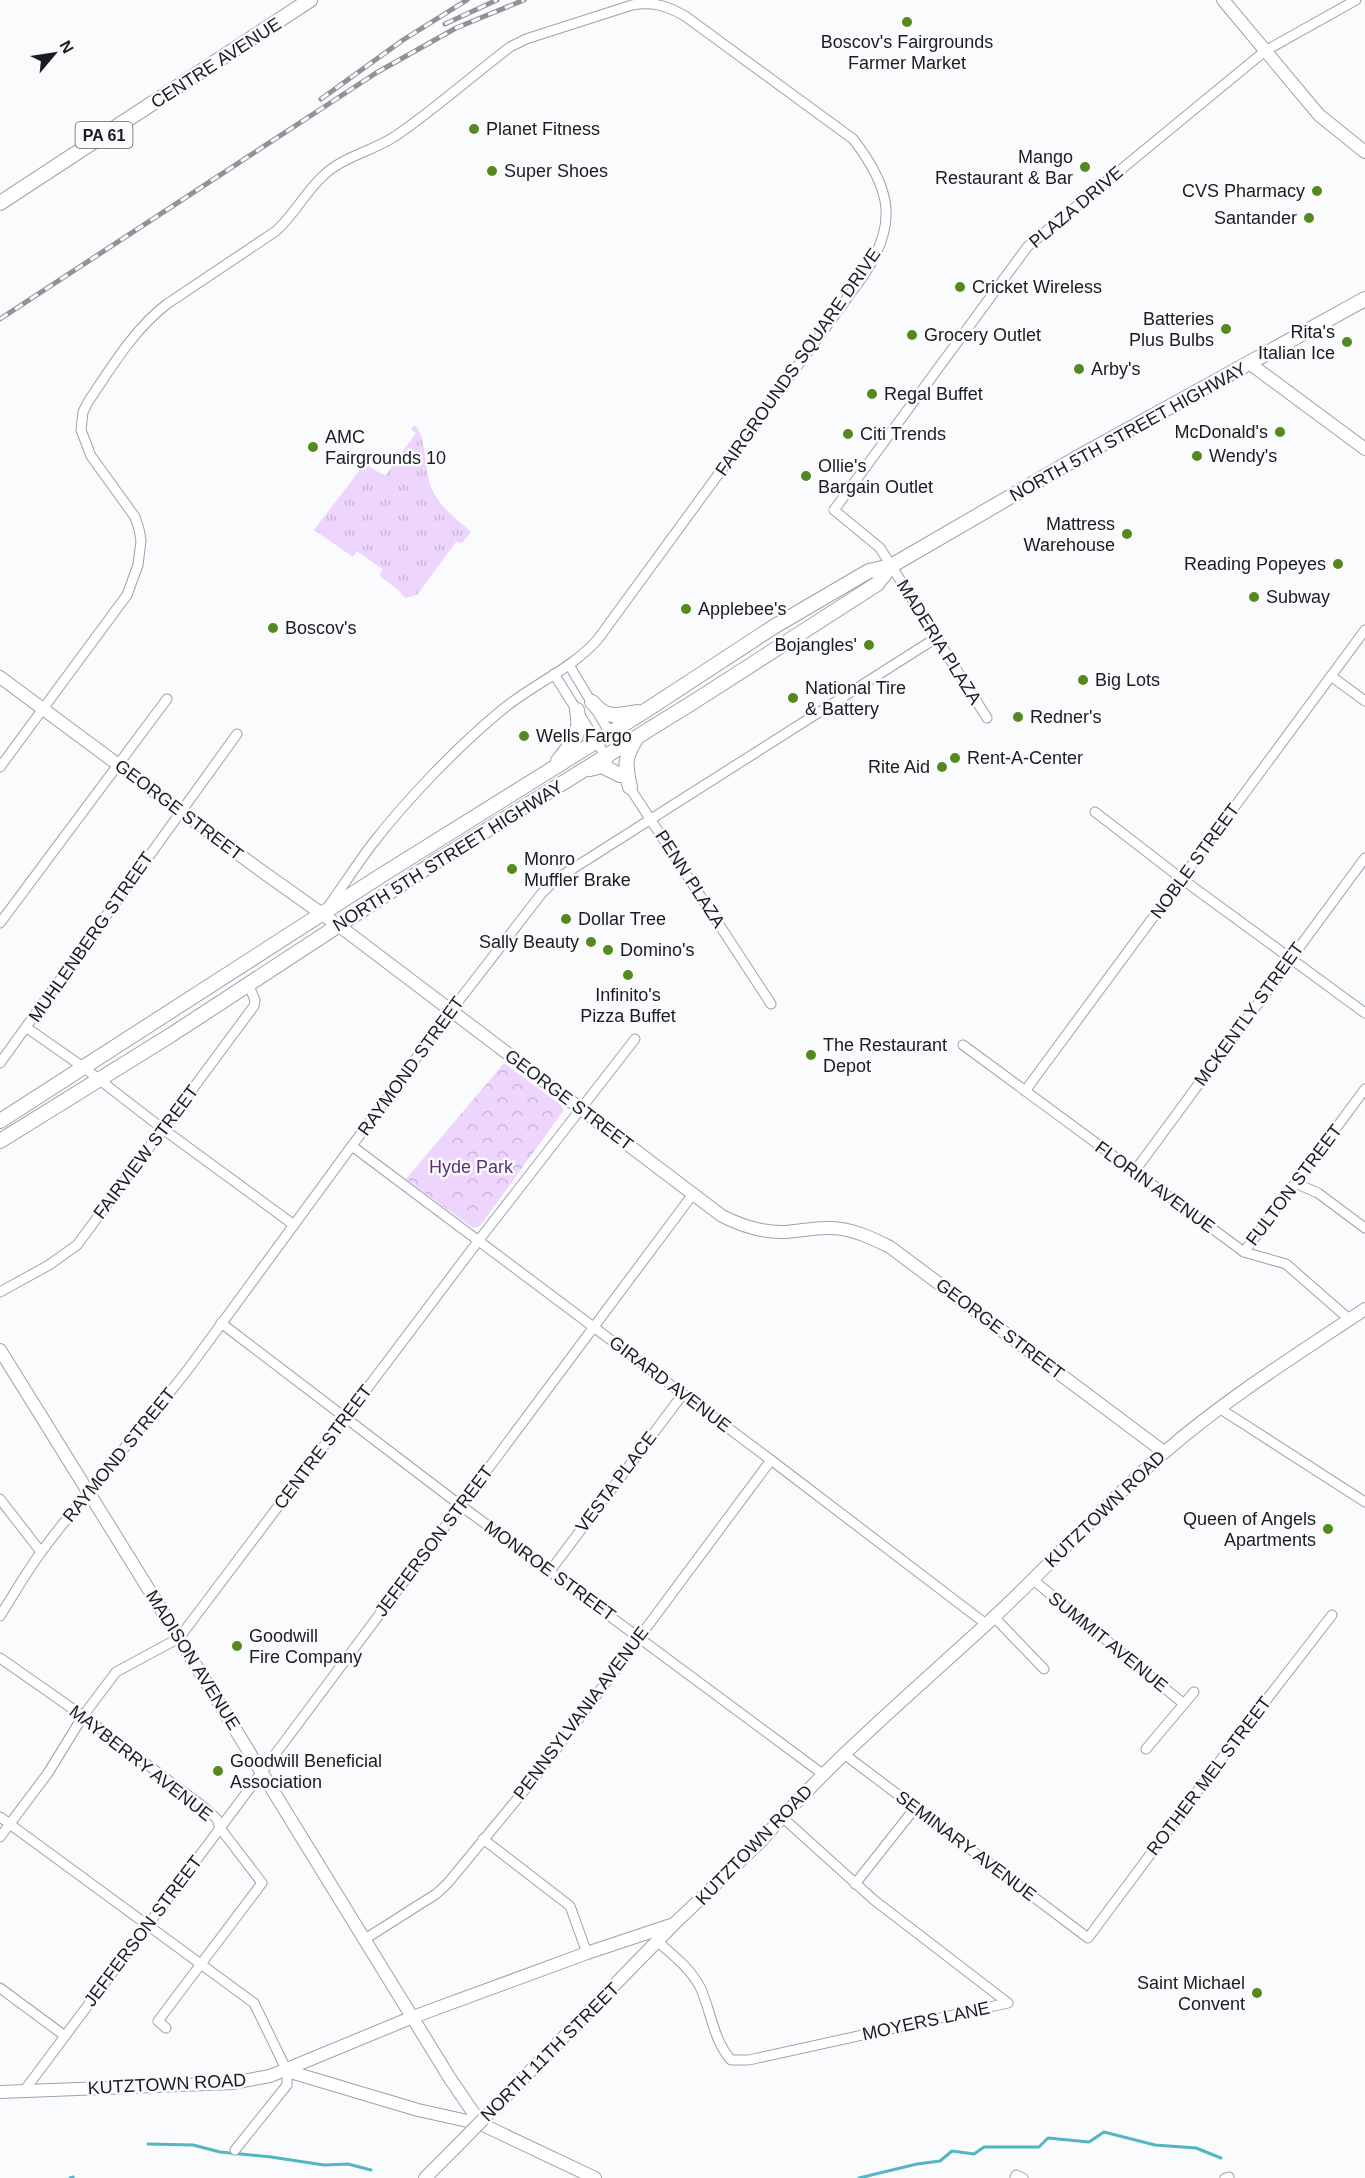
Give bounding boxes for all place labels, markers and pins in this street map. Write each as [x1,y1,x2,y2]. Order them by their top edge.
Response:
marker: Boscov's Fairgrounds Farmer Market [900,15,914,29]
place label: Boscov's Fairgrounds Farmer Market [821,32,993,73]
place label: Planet Fitness [486,119,600,139]
marker: Planet Fitness [467,122,481,136]
place label: Mango Restaurant & Bar [935,147,1073,188]
marker: Mango Restaurant & Bar [1078,160,1092,174]
place label: Super Shoes [504,161,608,181]
marker: Super Shoes [485,164,499,178]
place label: CVS Pharmacy [1182,181,1305,201]
marker: CVS Pharmacy [1310,184,1324,198]
place label: Santander [1214,208,1297,228]
marker: Santander [1302,211,1316,225]
place label: Cricket Wireless [972,277,1102,297]
marker: Cricket Wireless [953,280,967,294]
place label: Batteries Plus Bulbs [1129,309,1214,350]
marker: Batteries Plus Bulbs [1219,322,1233,336]
place label: Rita's Italian Ice [1258,322,1335,363]
place label: Grocery Outlet [924,325,1041,345]
marker: Grocery Outlet [905,328,919,342]
marker: Rita's Italian Ice [1340,335,1354,349]
place label: Arby's [1091,359,1140,379]
marker: Arby's [1072,362,1086,376]
place label: Regal Buffet [884,384,983,404]
marker: Regal Buffet [865,387,879,401]
place label: McDonald's [1175,422,1268,442]
place label: Citi Trends [860,424,946,444]
marker: McDonald's [1273,425,1287,439]
place label: AMC Fairgrounds 10 [325,427,446,468]
marker: Citi Trends [841,427,855,441]
marker: AMC Fairgrounds 10 [306,440,320,454]
place label: Wendy's [1209,446,1277,466]
marker: Wendy's [1190,449,1204,463]
place label: Ollie's Bargain Outlet [818,456,933,497]
marker: Ollie's Bargain Outlet [799,469,813,483]
place label: Mattress Warehouse [1024,514,1115,555]
marker: Mattress Warehouse [1120,527,1134,541]
place label: Reading Popeyes [1184,554,1326,574]
marker: Reading Popeyes [1331,557,1345,571]
place label: Subway [1266,587,1330,607]
marker: Subway [1247,590,1261,604]
place label: Applebee's [698,599,787,619]
marker: Applebee's [679,602,693,616]
place label: Boscov's [285,618,356,638]
marker: Boscov's [266,621,280,635]
place label: Bojangles' [775,635,857,655]
marker: Bojangles' [862,638,876,652]
place label: Big Lots [1095,670,1160,690]
marker: Big Lots [1076,673,1090,687]
place label: National Tire & Battery [805,678,906,719]
marker: National Tire & Battery [786,691,800,705]
place label: Redner's [1030,707,1101,727]
marker: Redner's [1011,710,1025,724]
place label: Wells Fargo [536,726,632,746]
marker: Wells Fargo [517,729,531,743]
place label: Rent-A-Center [967,748,1083,768]
marker: Rent-A-Center [948,751,962,765]
place label: Rite Aid [868,757,930,777]
marker: Rite Aid [935,760,949,774]
place label: Monro Muffler Brake [524,849,631,890]
marker: Monro Muffler Brake [505,862,519,876]
place label: Dollar Tree [578,909,666,929]
marker: Dollar Tree [559,912,573,926]
place label: Sally Beauty [479,932,579,952]
marker: Sally Beauty [584,935,598,949]
place label: Domino's [620,940,694,960]
marker: Domino's [601,943,615,957]
marker: Infinito's Pizza Buffet [621,968,635,982]
place label: Infinito's Pizza Buffet [580,985,676,1026]
place label: The Restaurant Depot [823,1035,947,1076]
marker: The Restaurant Depot [804,1048,818,1062]
place label: Queen of Angels Apartments [1183,1509,1316,1550]
marker: Queen of Angels Apartments [1321,1522,1335,1536]
place label: Goodwill Fire Company [249,1626,362,1667]
marker: Goodwill Fire Company [230,1639,244,1653]
place label: Goodwill Beneficial Association [230,1751,382,1792]
marker: Goodwill Beneficial Association [211,1764,225,1778]
place label: Saint Michael Convent [1137,1973,1245,2014]
marker: Saint Michael Convent [1250,1986,1264,2000]

